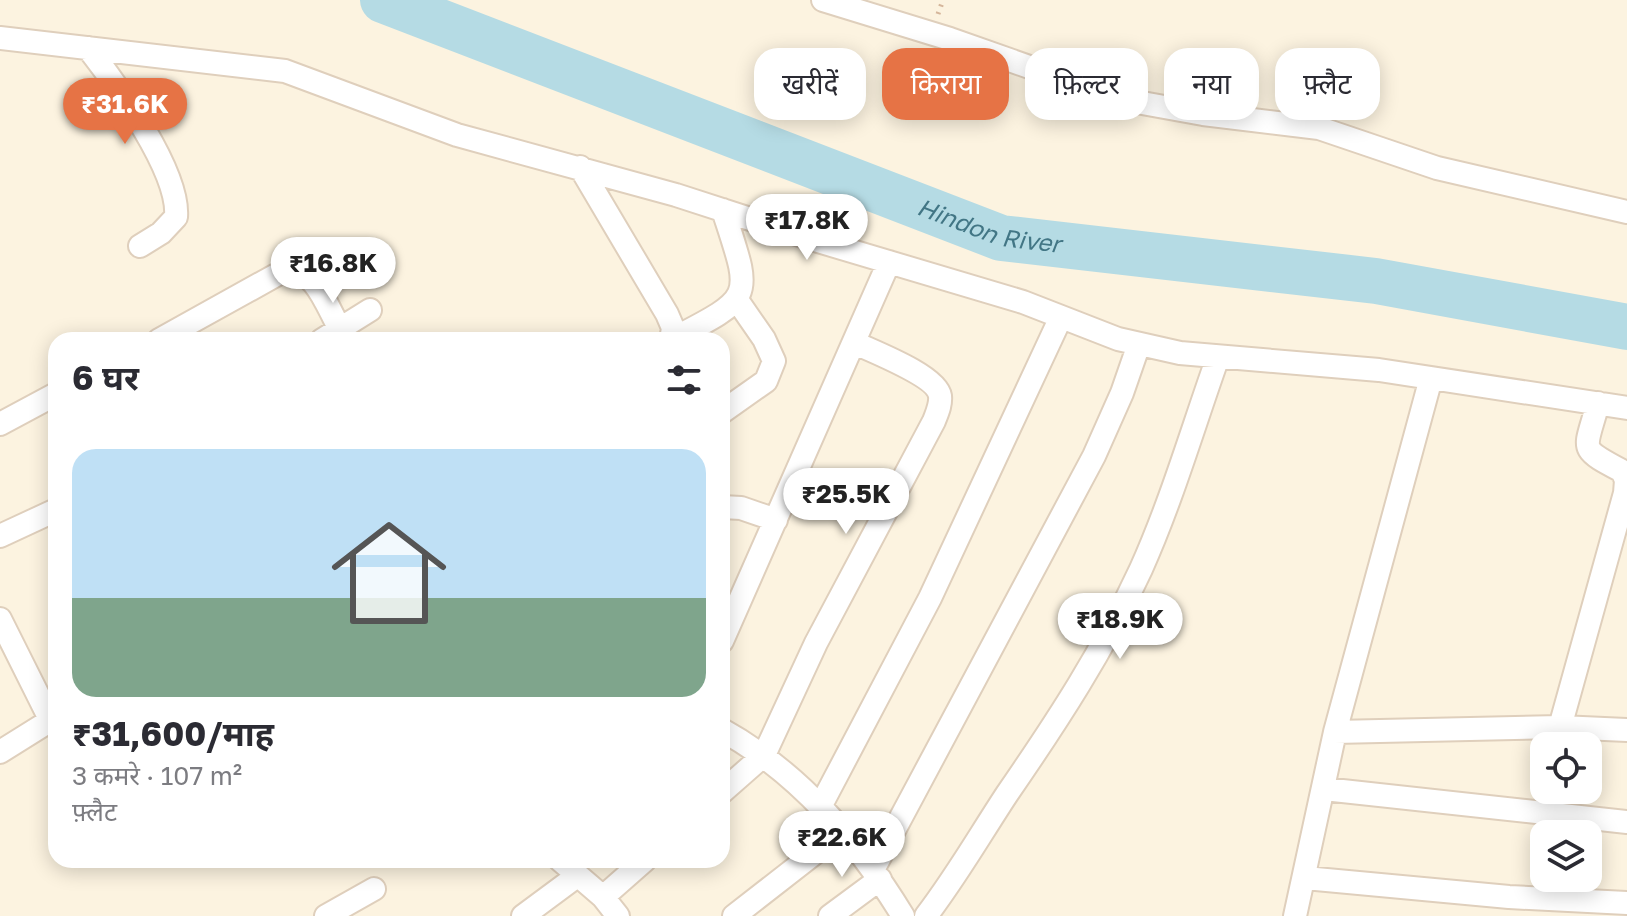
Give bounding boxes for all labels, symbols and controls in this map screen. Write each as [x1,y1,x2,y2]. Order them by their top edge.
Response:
chip: खरीदें [754,48,866,120]
chip: किराया [882,48,1009,120]
chip: फ़िल्टर [1025,48,1148,120]
chip: नया [1164,48,1259,120]
chip: फ़्लैट [1275,48,1380,120]
pin: ₹31.6K [60,78,190,146]
text: ₹31.6K [81,88,169,119]
water label: Hindon River [914,191,1066,258]
pin: ₹17.8K [742,194,872,262]
text: ₹17.8K [764,204,850,235]
pin: ₹16.8K [268,237,398,305]
text: ₹16.8K [289,247,377,278]
text: 6 घर [72,357,139,397]
icon: filters [662,358,706,402]
pin: ₹25.5K [781,468,911,536]
text: ₹25.5K [801,478,891,509]
icon: home [317,501,461,645]
pin: ₹18.9K [1055,593,1185,661]
text: ₹18.9K [1076,603,1164,634]
text: ₹31,600/माह [72,713,274,753]
map controls [1530,732,1602,892]
button: locate [1530,732,1602,804]
text: 3 कमरे · 107 m² [72,760,242,791]
text: फ़्लैट [72,796,117,827]
pin: ₹22.6K [777,811,907,879]
button: layers [1530,820,1602,892]
text: ₹22.6K [797,821,887,852]

